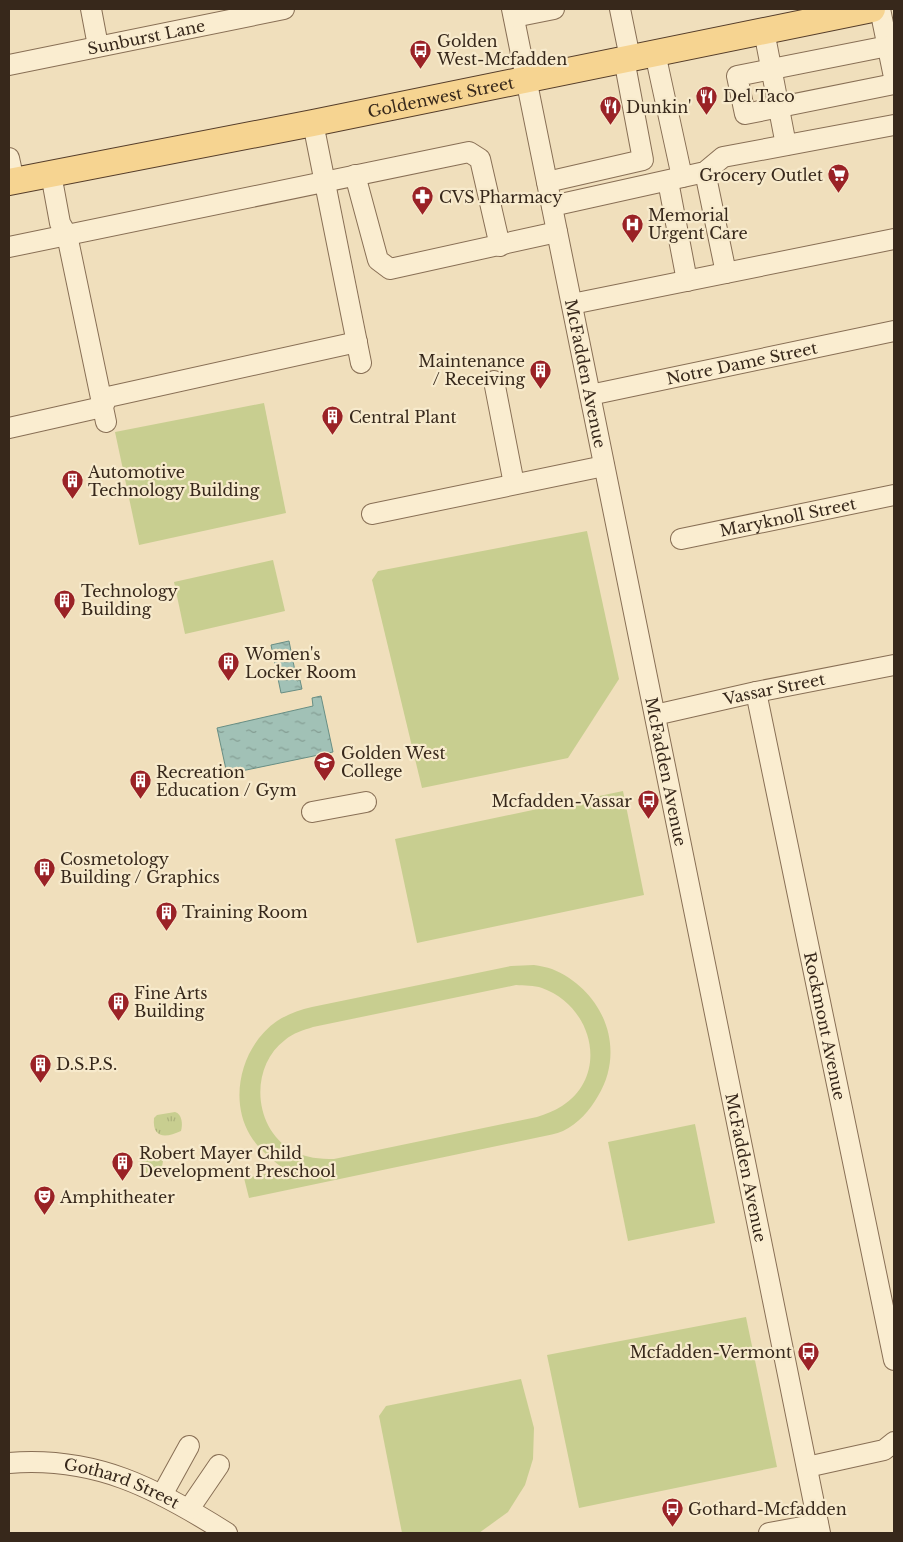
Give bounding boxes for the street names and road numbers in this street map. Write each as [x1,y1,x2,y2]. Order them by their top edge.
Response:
street label: Sunburst Lane [86,15,207,59]
street label: Goldenwest Street [366,72,516,122]
street label: McFadden Avenue [561,297,610,450]
street label: Notre Dame Street [664,337,819,389]
street label: Maryknoll Street [718,493,858,541]
street label: Vassar Street [720,669,827,709]
street label: McFadden Avenue [641,695,691,848]
street label: Rockmont Avenue [800,950,850,1102]
street label: McFadden Avenue [721,1091,771,1244]
street label: Gothard Street [63,1454,183,1513]

